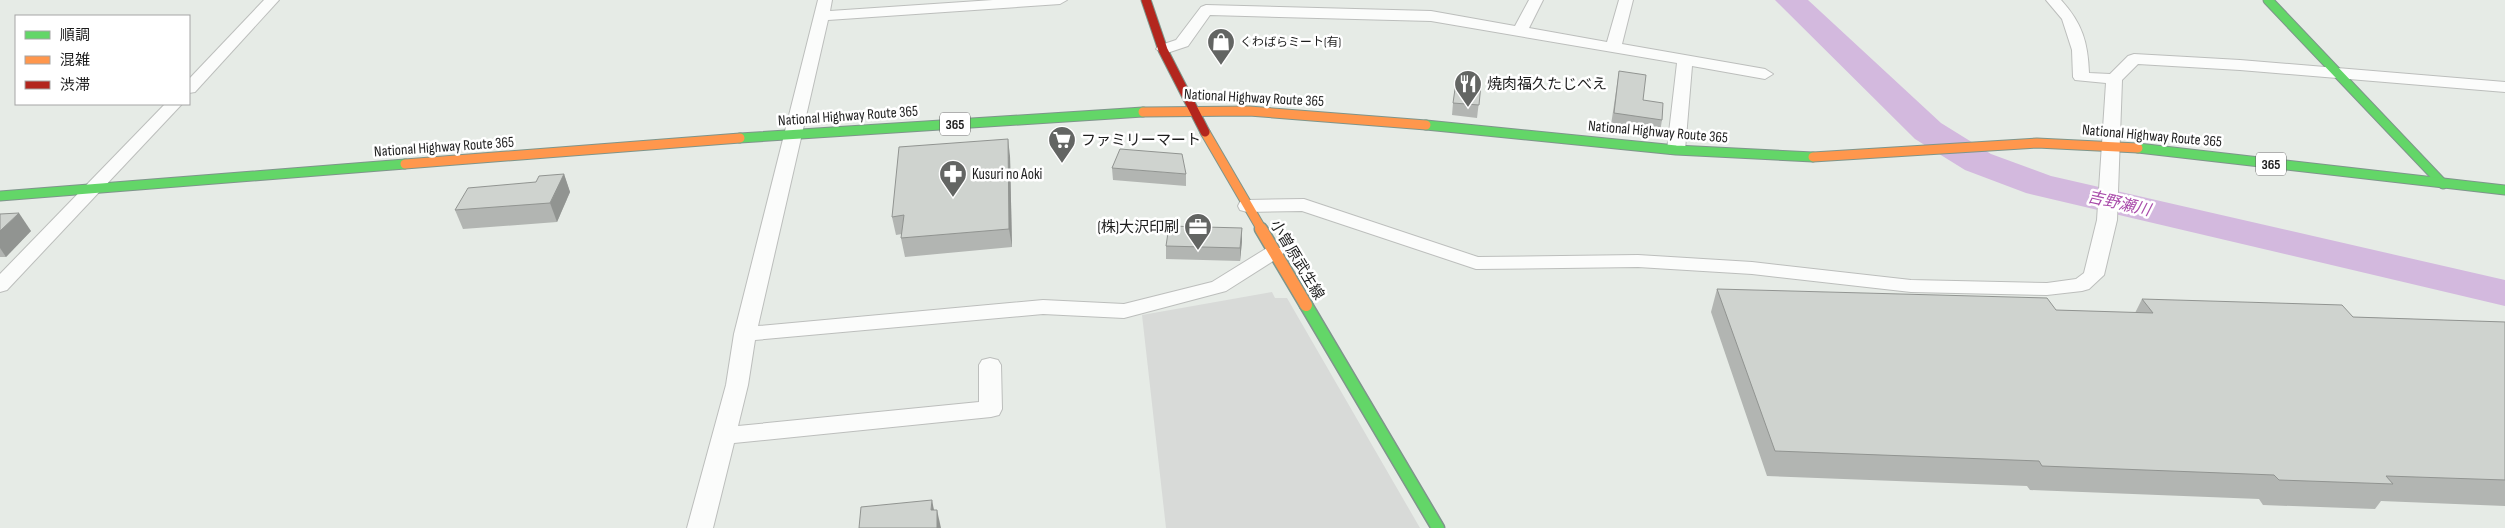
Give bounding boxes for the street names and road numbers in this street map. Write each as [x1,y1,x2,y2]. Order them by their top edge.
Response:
street label: National Highway Route 365 [1183,85,1325,111]
street label: National Highway Route 365 [777,102,919,130]
road number: 365 [940,112,970,136]
street label: National Highway Route 365 [1587,116,1729,148]
street label: National Highway Route 365 [2081,120,2223,152]
street label: National Highway Route 365 [373,133,515,161]
road number: 365 [2256,152,2286,175]
street label: 小曽原武生線 [1266,217,1328,303]

